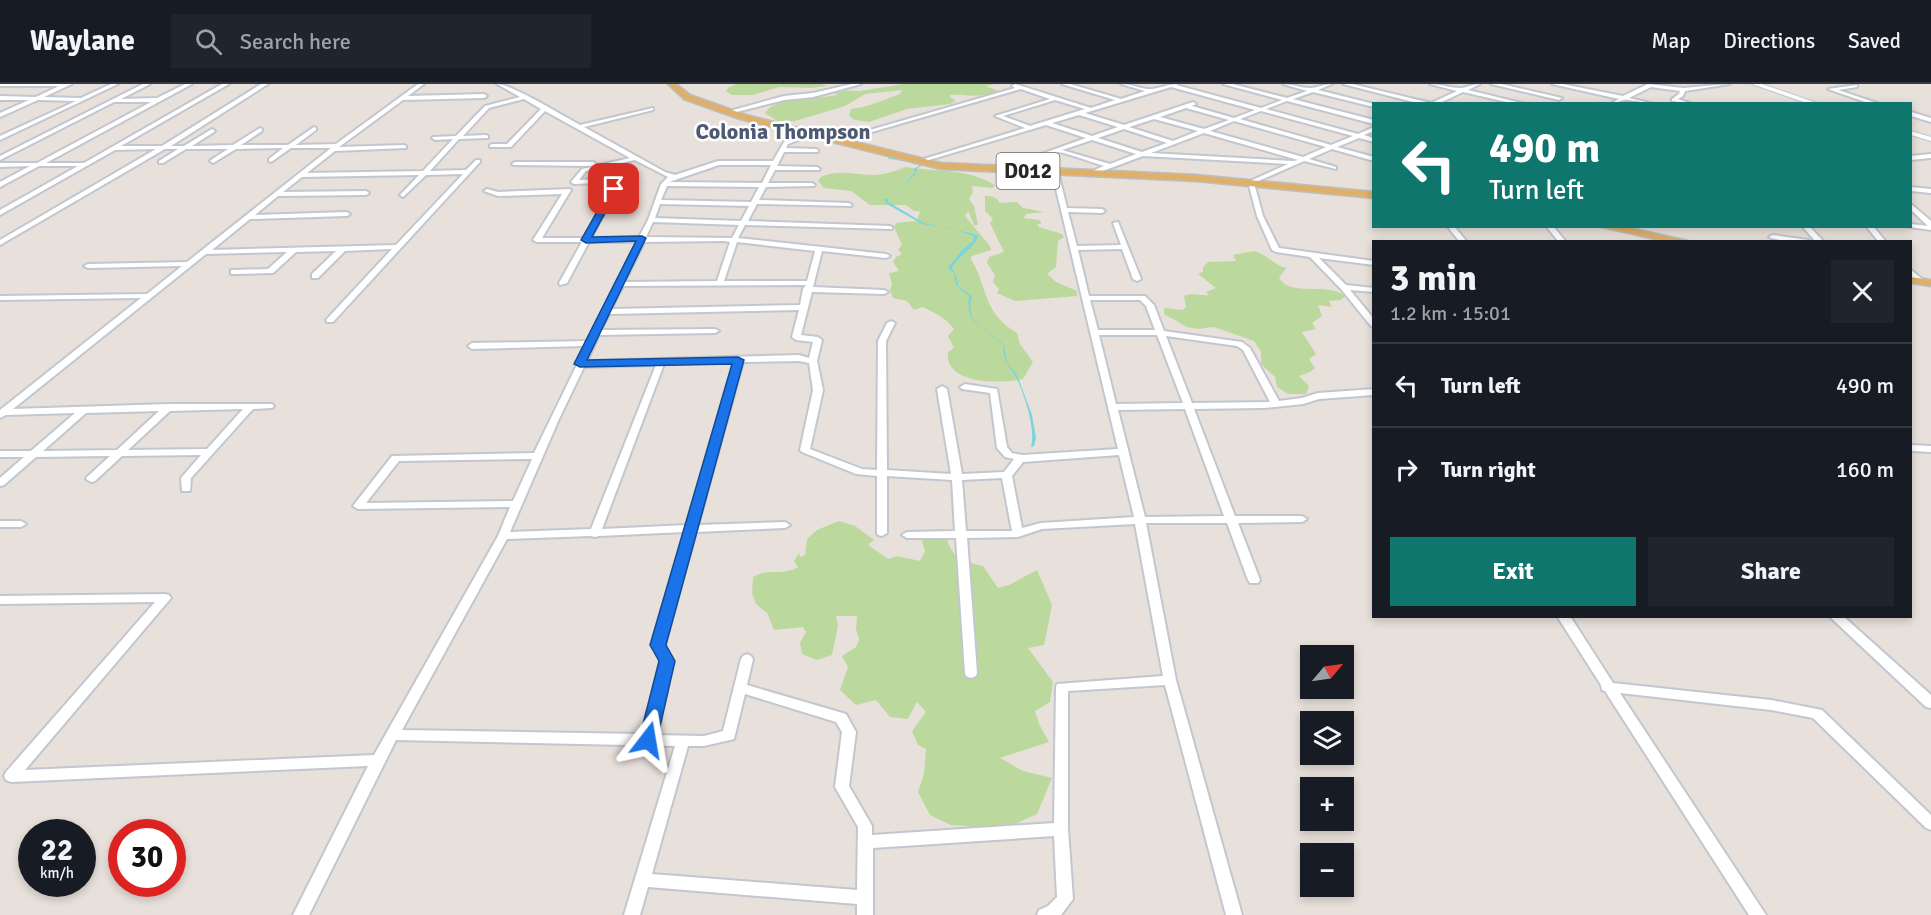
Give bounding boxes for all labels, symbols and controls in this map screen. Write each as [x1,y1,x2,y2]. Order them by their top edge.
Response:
search box [171,14,591,68]
text: Waylane [30,24,135,58]
icon: search [192,25,225,58]
text: Search here [240,28,351,55]
text: Map [1652,28,1690,54]
text: Directions [1723,28,1815,54]
text: Saved [1848,28,1901,54]
district label: Colonia Thompson [695,118,871,145]
text: 490 m [1489,123,1600,174]
icon: left [1390,126,1468,204]
road number: D012 [996,153,1060,189]
pin [588,163,639,214]
icon: arrive [597,172,630,205]
text: Turn left [1489,174,1584,207]
text: 3 min [1390,256,1477,301]
button: close [1831,260,1894,323]
text: 1.2 km · 15:01 [1390,301,1511,326]
icon: left [1390,369,1423,402]
text: Turn left [1441,372,1521,399]
text: 490 m [1836,372,1894,399]
icon: right [1390,453,1423,486]
text: Turn right [1441,456,1536,483]
text: 160 m [1836,456,1894,483]
button: Exit [1390,537,1636,606]
button: Share [1648,537,1894,606]
north arrow [1300,645,1354,699]
map controls [1300,645,1354,897]
position arrow [616,708,680,772]
button: layers [1300,711,1354,765]
button: + [1300,777,1354,831]
speed limit sign: 30 [108,819,186,897]
text: 22 [41,832,73,869]
button: − [1300,843,1354,897]
text: km/h [40,864,74,882]

